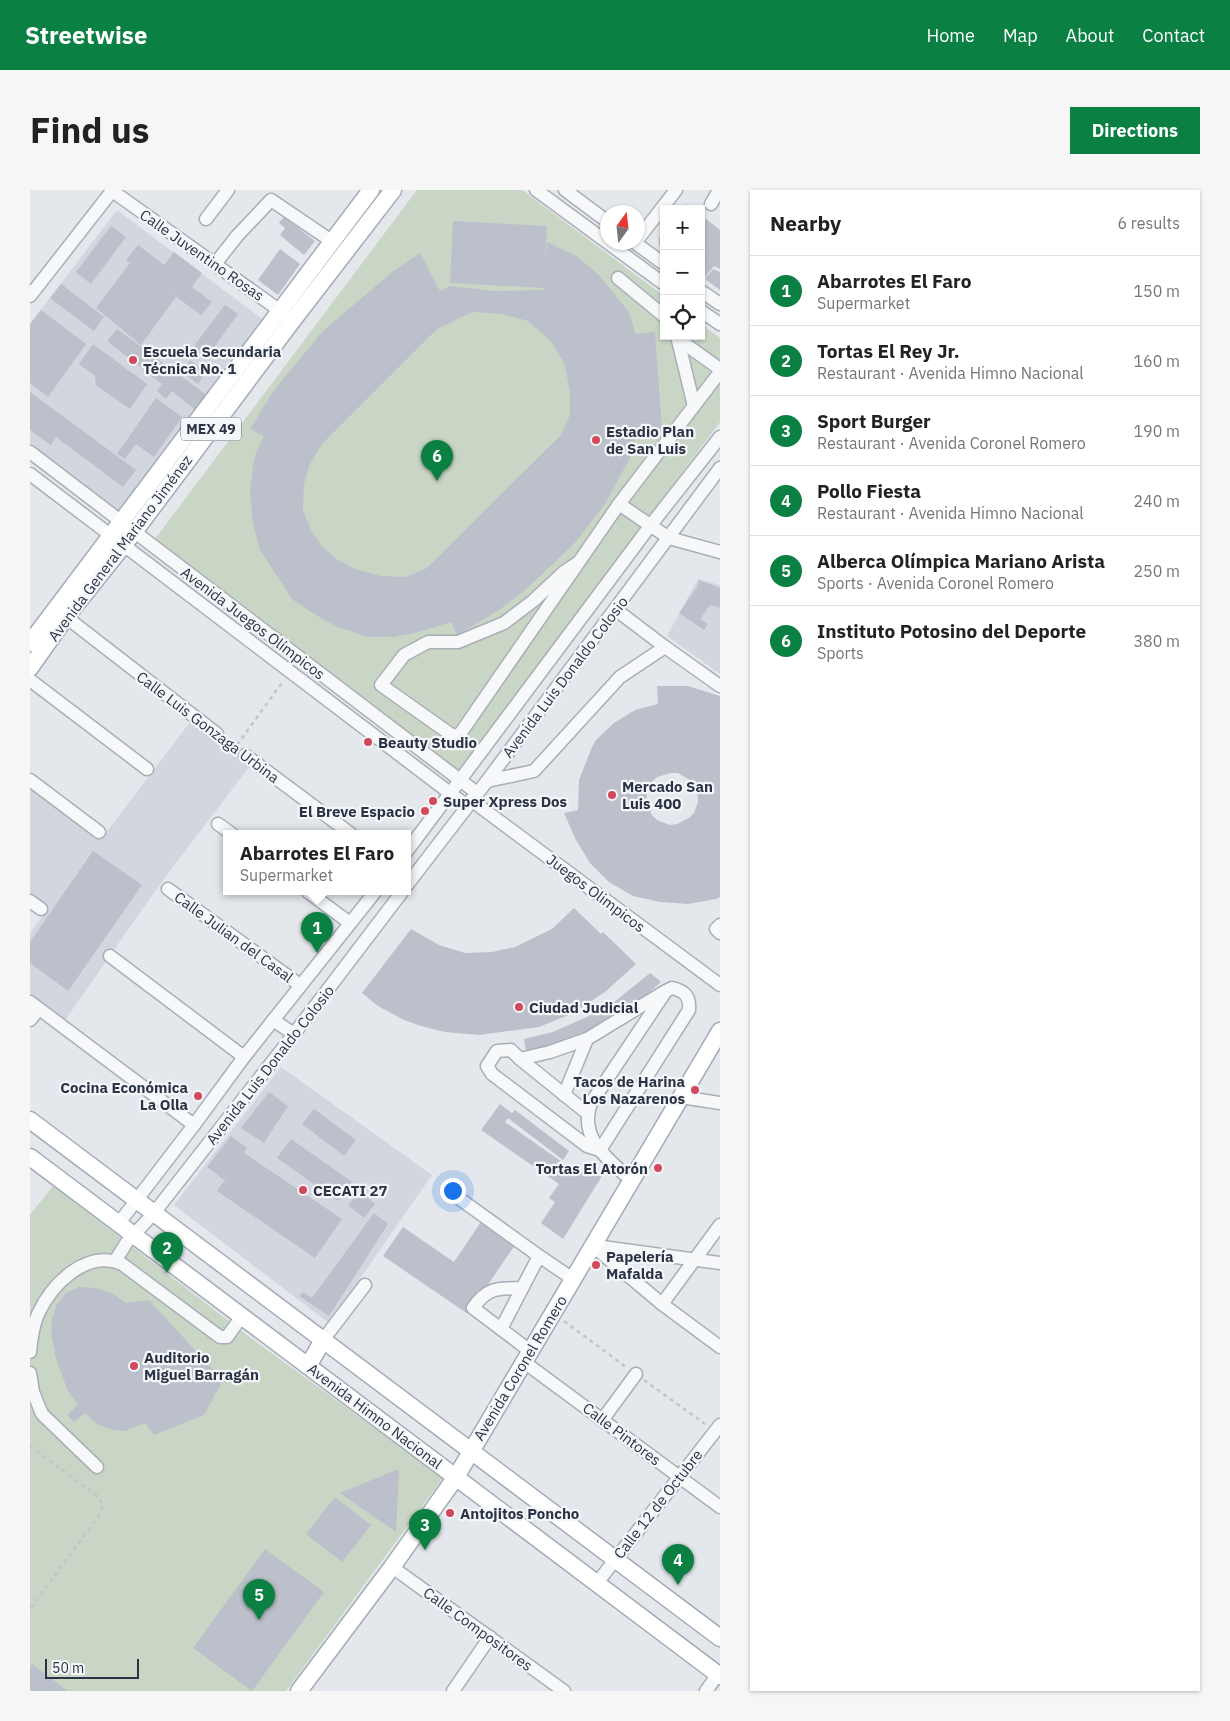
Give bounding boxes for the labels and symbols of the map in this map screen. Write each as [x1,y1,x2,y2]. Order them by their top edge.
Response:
street label: Calle Juventino Rosas [136,205,268,305]
north arrow [600,205,645,250]
place label: Escuela Secundaria Técnica No. 1 [143,342,282,378]
marker: Escuela Secundaria Técnica No. 1 [127,354,139,366]
road number: MEX 49 [181,418,241,440]
place label: Estadio Plan de San Luis [606,422,694,458]
marker: Estadio Plan de San Luis [590,434,602,446]
pin: 6 [421,440,453,481]
street label: Avenida General Mariano Jiménez [44,451,196,645]
street label: Avenida Juegos Olímpicos [177,562,329,684]
street label: Avenida Luis Donaldo Colosio [498,593,632,761]
street label: Calle Luis Gonzaga Urbina [133,667,283,787]
place label: Beauty Studio [378,733,477,752]
marker: Beauty Studio [362,736,374,748]
place label: Mercado San Luis 400 [622,777,713,813]
marker: Mercado San Luis 400 [606,789,618,801]
place label: Super Xpress Dos [443,792,568,811]
marker: Super Xpress Dos [427,795,439,807]
place label: El Breve Espacio [299,802,415,821]
marker: El Breve Espacio [419,805,431,817]
street label: Juegos Olimpicos [543,850,649,936]
street label: Calle Julian del Casal [171,887,297,987]
pin: 1 [301,912,333,953]
street label: Avenida Luis Donaldo Colosio [202,981,338,1149]
place label: Ciudad Judicial [529,998,639,1017]
marker: Ciudad Judicial [513,1001,525,1013]
place label: Tacos de Harina Los Nazarenos [573,1072,685,1108]
place label: Cocina Económica La Olla [60,1078,188,1114]
marker: Tacos de Harina Los Nazarenos [689,1084,701,1096]
marker: Cocina Económica La Olla [192,1090,204,1102]
place label: Tortas El Atorón [536,1159,648,1178]
marker: Tortas El Atorón [652,1162,664,1174]
your location [440,1178,466,1204]
place label: CECATI 27 [313,1181,388,1200]
marker: CECATI 27 [297,1184,309,1196]
pin: 2 [151,1232,183,1273]
place label: Papelería Mafalda [606,1247,674,1283]
marker: Papelería Mafalda [590,1259,602,1271]
street label: Avenida Coronel Romero [469,1292,571,1444]
place label: Auditorio Miguel Barragán [144,1348,259,1384]
street label: Avenida Himno Nacional [304,1359,446,1473]
marker: Auditorio Miguel Barragán [128,1360,140,1372]
street label: Calle Pintores [579,1398,665,1470]
street label: Calle 12 de Octubre [609,1446,707,1562]
place label: Antojitos Poncho [460,1504,579,1523]
marker: Antojitos Poncho [444,1507,456,1519]
pin: 3 [409,1509,441,1550]
pin: 4 [662,1544,694,1585]
pin: 5 [243,1579,275,1620]
street label: Calle Compositores [420,1583,536,1675]
scale bar [45,1656,139,1679]

